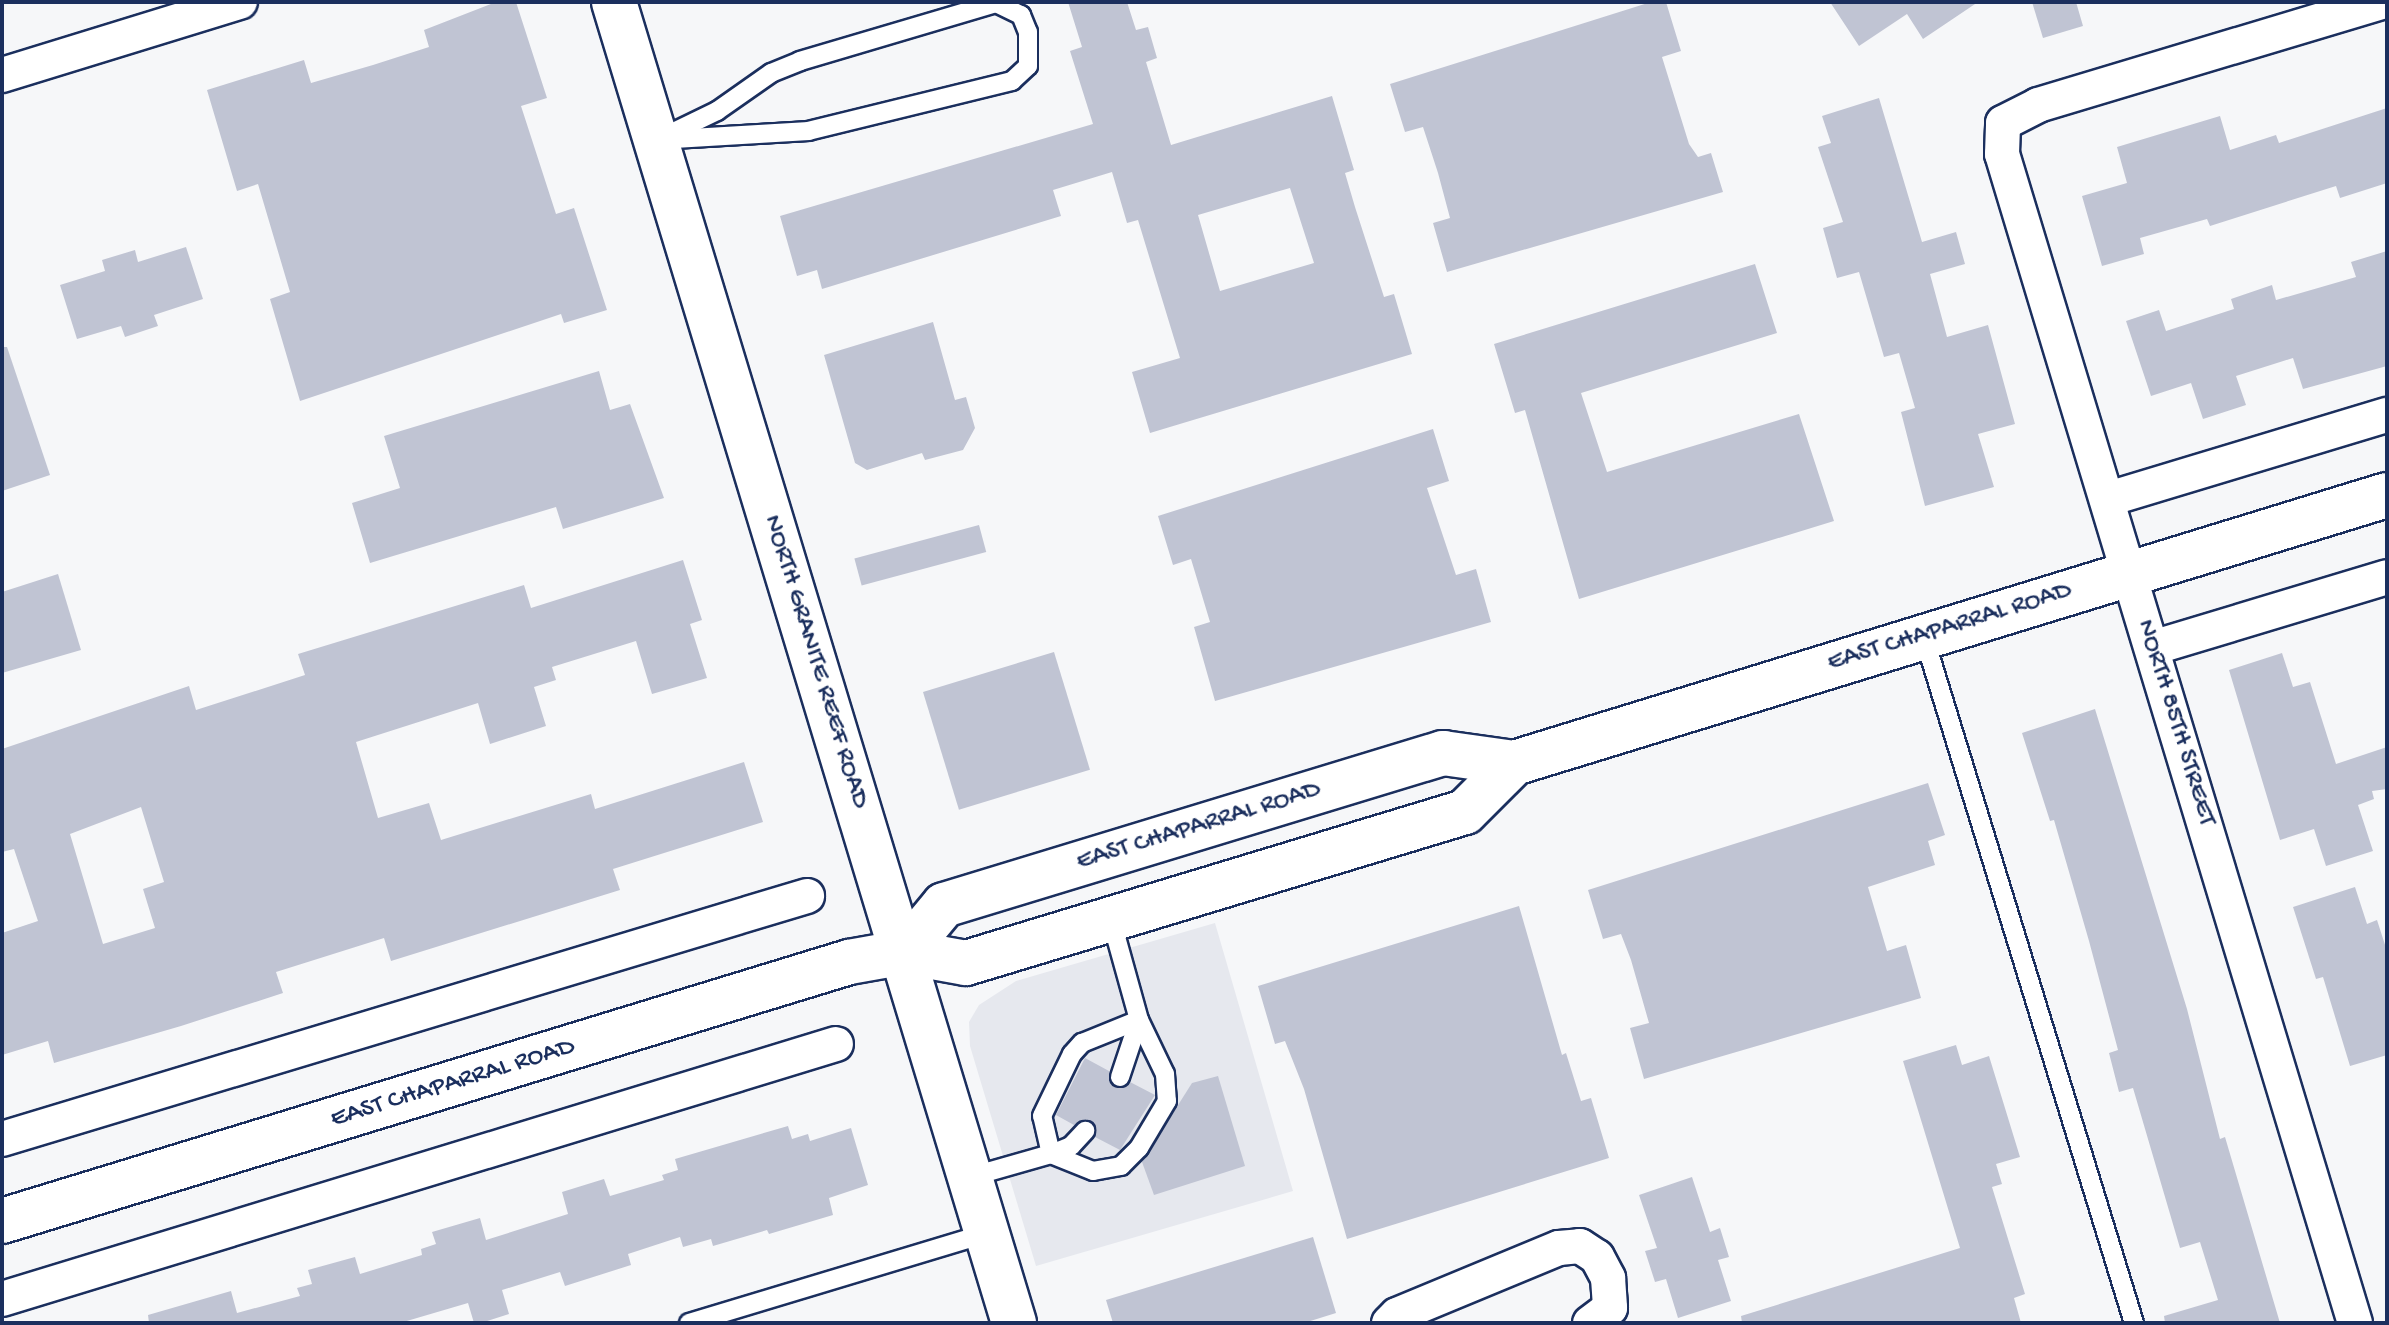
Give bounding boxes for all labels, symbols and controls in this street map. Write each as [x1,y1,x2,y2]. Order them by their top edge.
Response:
street label: NORTH GRANITE REEF ROAD [755,511,875,813]
street label: EAST CHAPARRAL ROAD [1824,576,2076,680]
street label: NORTH 85TH STREET [2129,616,2221,830]
street label: EAST CHAPARRAL ROAD [1073,775,1325,879]
street label: EAST CHAPARRAL ROAD [327,1032,579,1136]

